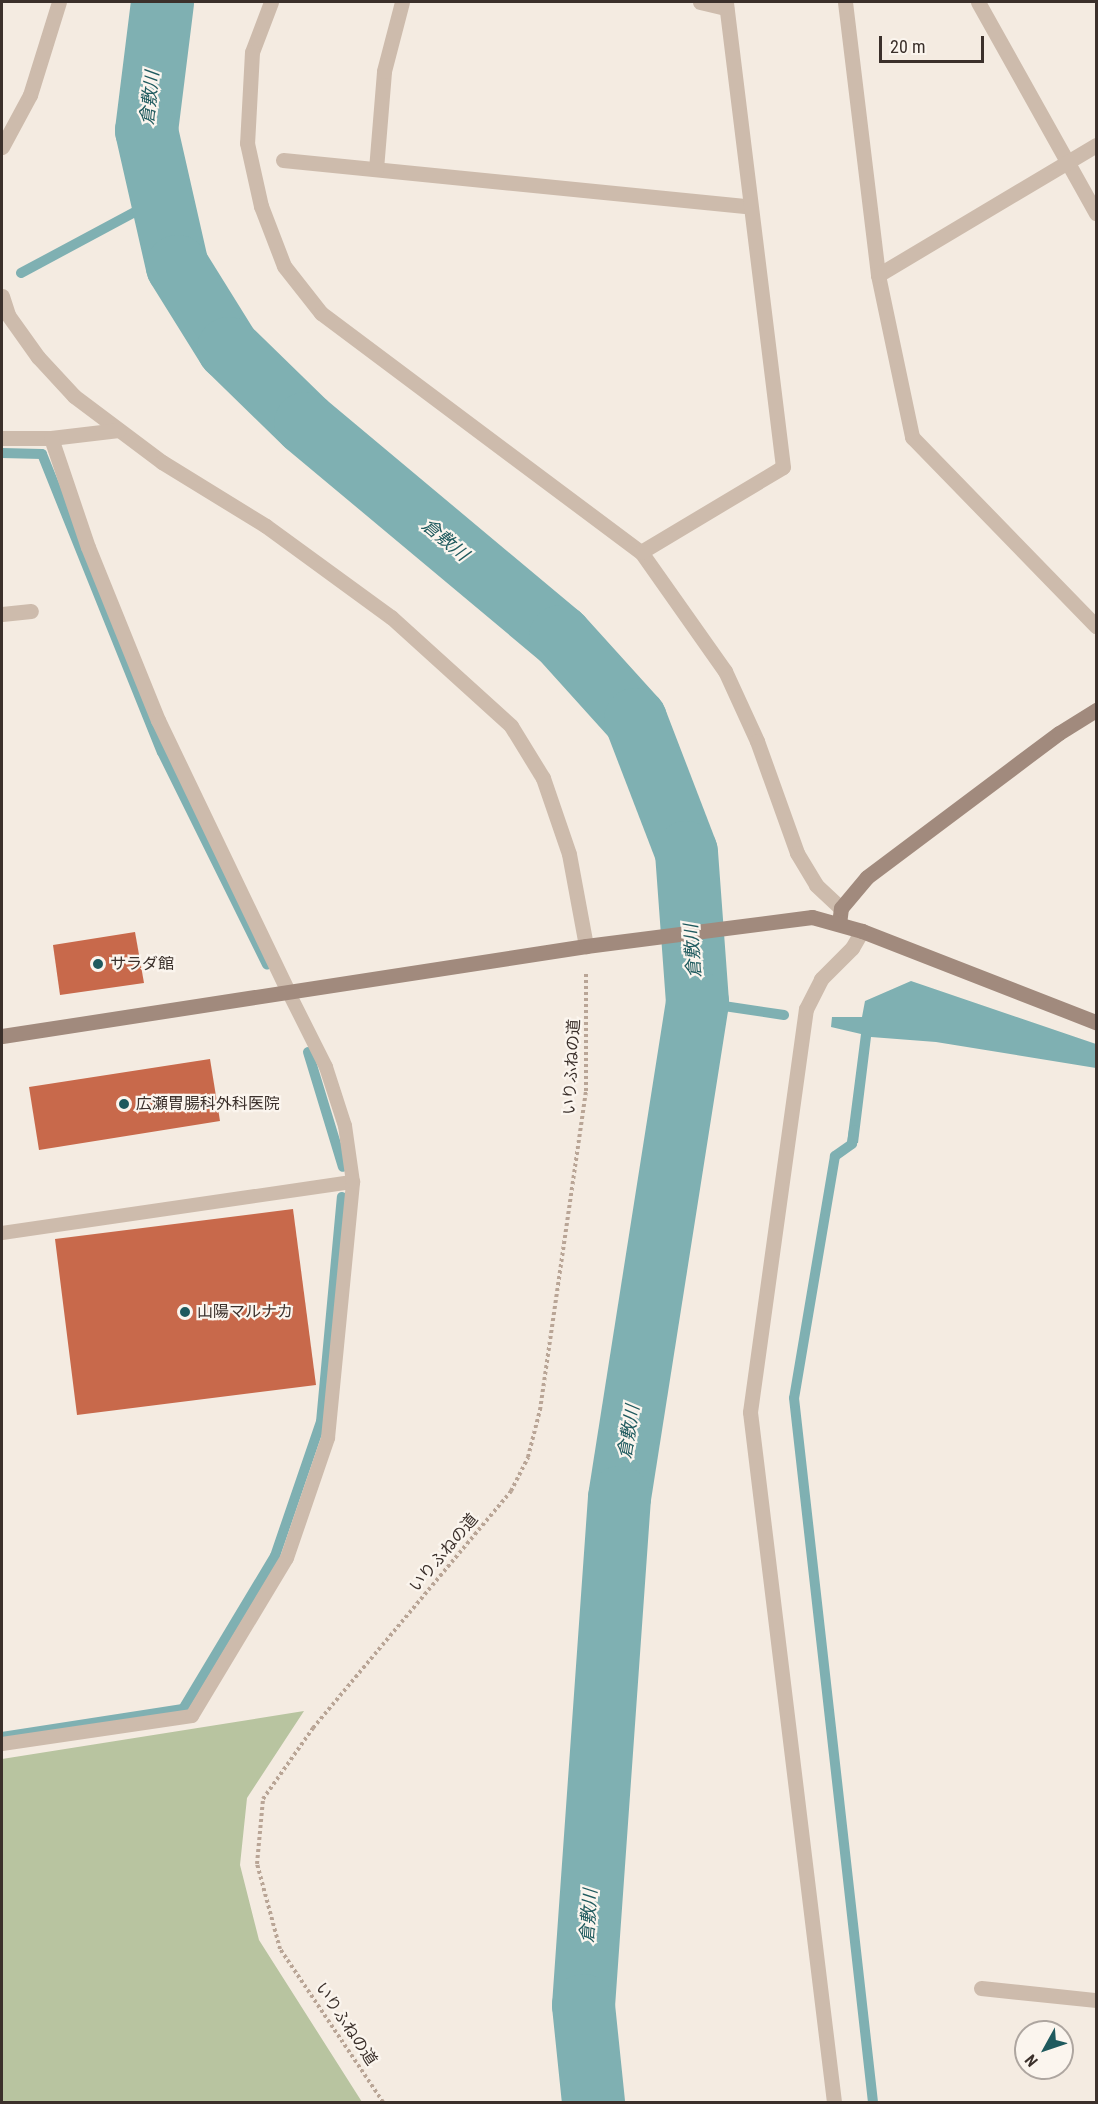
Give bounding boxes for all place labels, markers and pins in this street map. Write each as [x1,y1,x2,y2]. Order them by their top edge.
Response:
place label: サラダ館 [110,954,174,974]
marker: サラダ館 [91,957,105,971]
place label: 広瀬胃腸科外科医院 [136,1094,280,1114]
marker: 広瀬胃腸科外科医院 [117,1097,131,1111]
place label: 山陽マルナカ [197,1302,293,1322]
marker: 山陽マルナカ [178,1305,192,1319]

